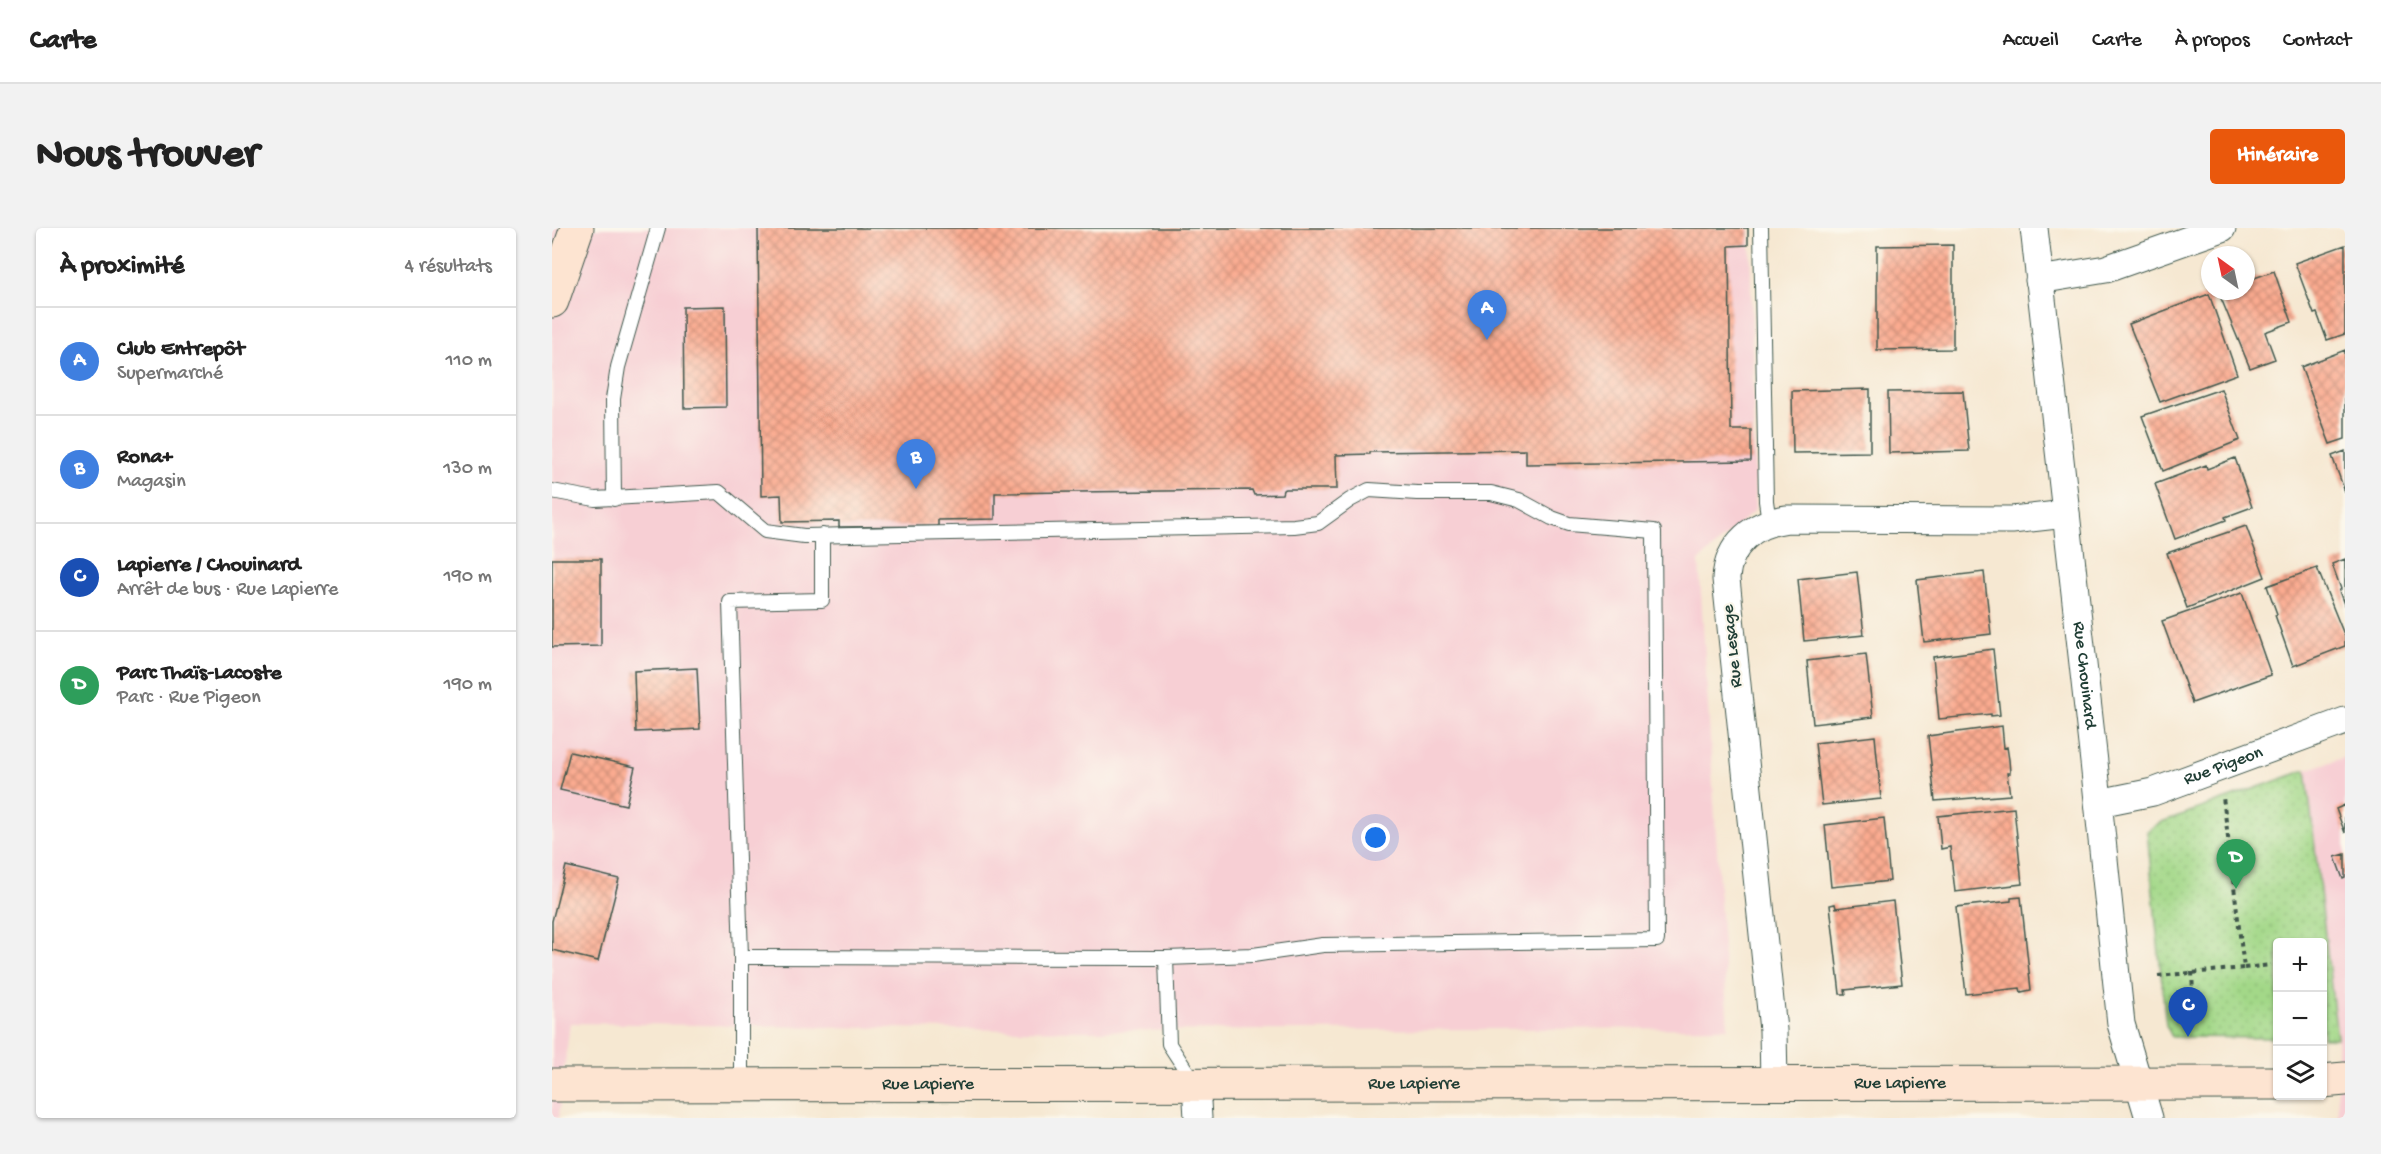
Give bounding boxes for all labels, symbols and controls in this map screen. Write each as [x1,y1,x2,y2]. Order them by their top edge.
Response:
text: Carte [30,25,97,58]
text: Accueil [2002,29,2059,54]
text: Carte [2092,29,2142,54]
text: À propos [2175,29,2250,54]
text: Contact [2283,29,2351,54]
button: Itinéraire [2210,129,2345,184]
text: Nous trouver [36,132,259,181]
north arrow [2201,246,2255,300]
text: À proximité [60,252,184,283]
text: 4 résultats [404,256,492,279]
pin: A [1468,291,1506,340]
text: Club Entrepôt [117,337,244,363]
text: A [74,350,85,373]
text: 110 m [446,350,492,373]
text: Supermarché [117,363,223,386]
pin: B [896,440,936,489]
text: Rona+ [117,445,173,471]
text: B [74,458,85,481]
text: 130 m [443,458,492,481]
text: Magasin [117,471,186,494]
text: Lapierre / Chouinard [117,553,300,579]
text: C [74,566,85,589]
text: 190 m [444,566,492,589]
text: Arrêt de bus · Rue Lapierre [117,579,338,602]
street label: Rue Lesage [1718,603,1748,689]
street label: Rue Chouinard [2068,620,2101,732]
text: Parc Thaïs-Lacoste [117,661,282,687]
text: D [73,674,86,697]
text: 190 m [444,674,492,697]
text: Parc · Rue Pigeon [117,687,261,710]
street label: Rue Pigeon [2181,742,2266,790]
your location [1361,823,1390,852]
pin: D [2216,840,2256,889]
map controls [2273,938,2327,1100]
button: + [2273,938,2327,992]
pin: C [2168,988,2208,1037]
button: − [2273,992,2327,1046]
button: layers [2273,1046,2327,1100]
street label: Rue Lapierre [1368,1073,1461,1095]
street label: Rue Lapierre [1854,1073,1947,1094]
street label: Rue Lapierre [882,1074,975,1095]

